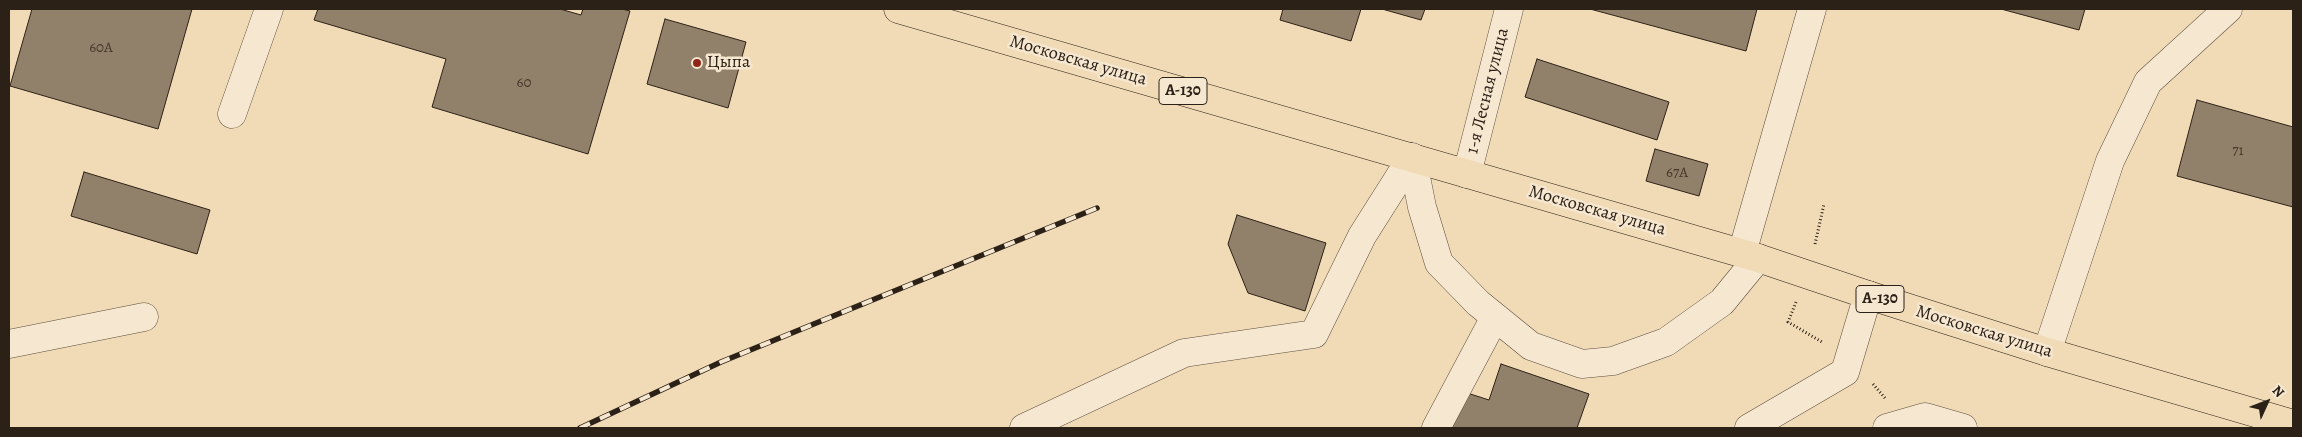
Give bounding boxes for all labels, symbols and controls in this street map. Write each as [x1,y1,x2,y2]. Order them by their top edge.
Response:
street label: 1-я Лесная улица [1462,26,1514,156]
street label: Московская улица [1007,31,1149,91]
house number: 60А [89,39,113,57]
place label: Цыпа [707,52,750,74]
marker: Цыпа [691,57,703,69]
house number: 60 [517,74,531,92]
road number: А-130 [1159,78,1207,104]
house number: 71 [2232,142,2244,160]
house number: 67А [1666,164,1688,182]
street label: Московская улица [1526,181,1668,241]
road number: А-130 [1856,286,1904,312]
street label: Московская улица [1913,301,2055,363]
north arrow [2242,377,2292,427]
text: N [2268,381,2289,402]

